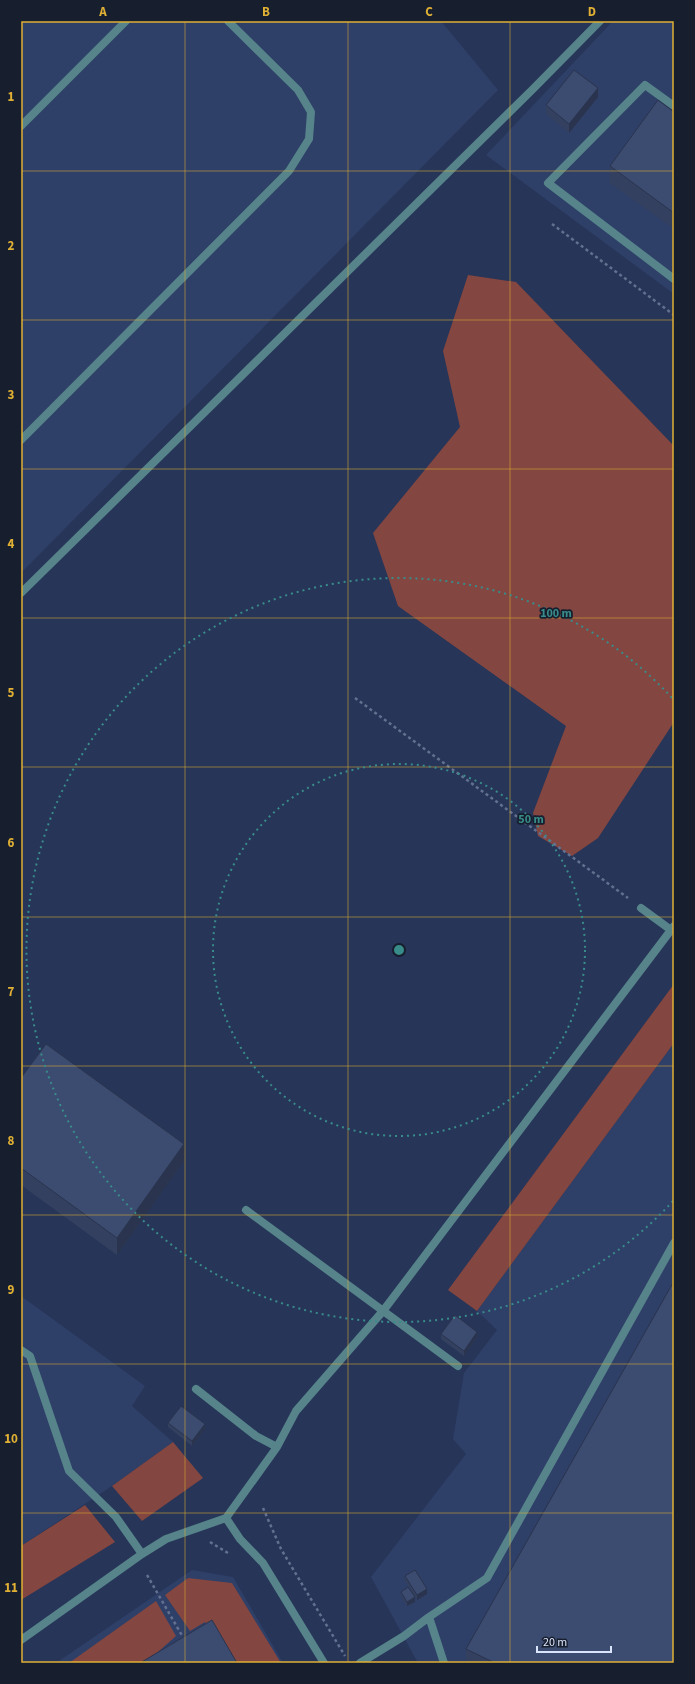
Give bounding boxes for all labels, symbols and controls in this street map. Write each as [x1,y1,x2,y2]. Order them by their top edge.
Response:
text: A [98,3,107,21]
text: B [262,3,270,21]
text: C [425,3,433,21]
text: D [588,3,596,21]
text: 1 [8,88,15,106]
text: 2 [8,237,15,255]
text: 3 [8,386,15,404]
text: 4 [8,535,15,553]
text: 100 m [540,605,572,622]
text: 5 [8,684,15,702]
text: 50 m [518,811,544,828]
text: 6 [8,834,15,852]
centre of rings [392,943,406,957]
text: 7 [8,983,15,1001]
text: 8 [8,1132,15,1150]
text: 9 [8,1281,15,1299]
text: 10 [4,1430,18,1448]
text: 11 [4,1579,18,1597]
scale bar [537,1628,611,1654]
text: 20 m [543,1634,567,1651]

